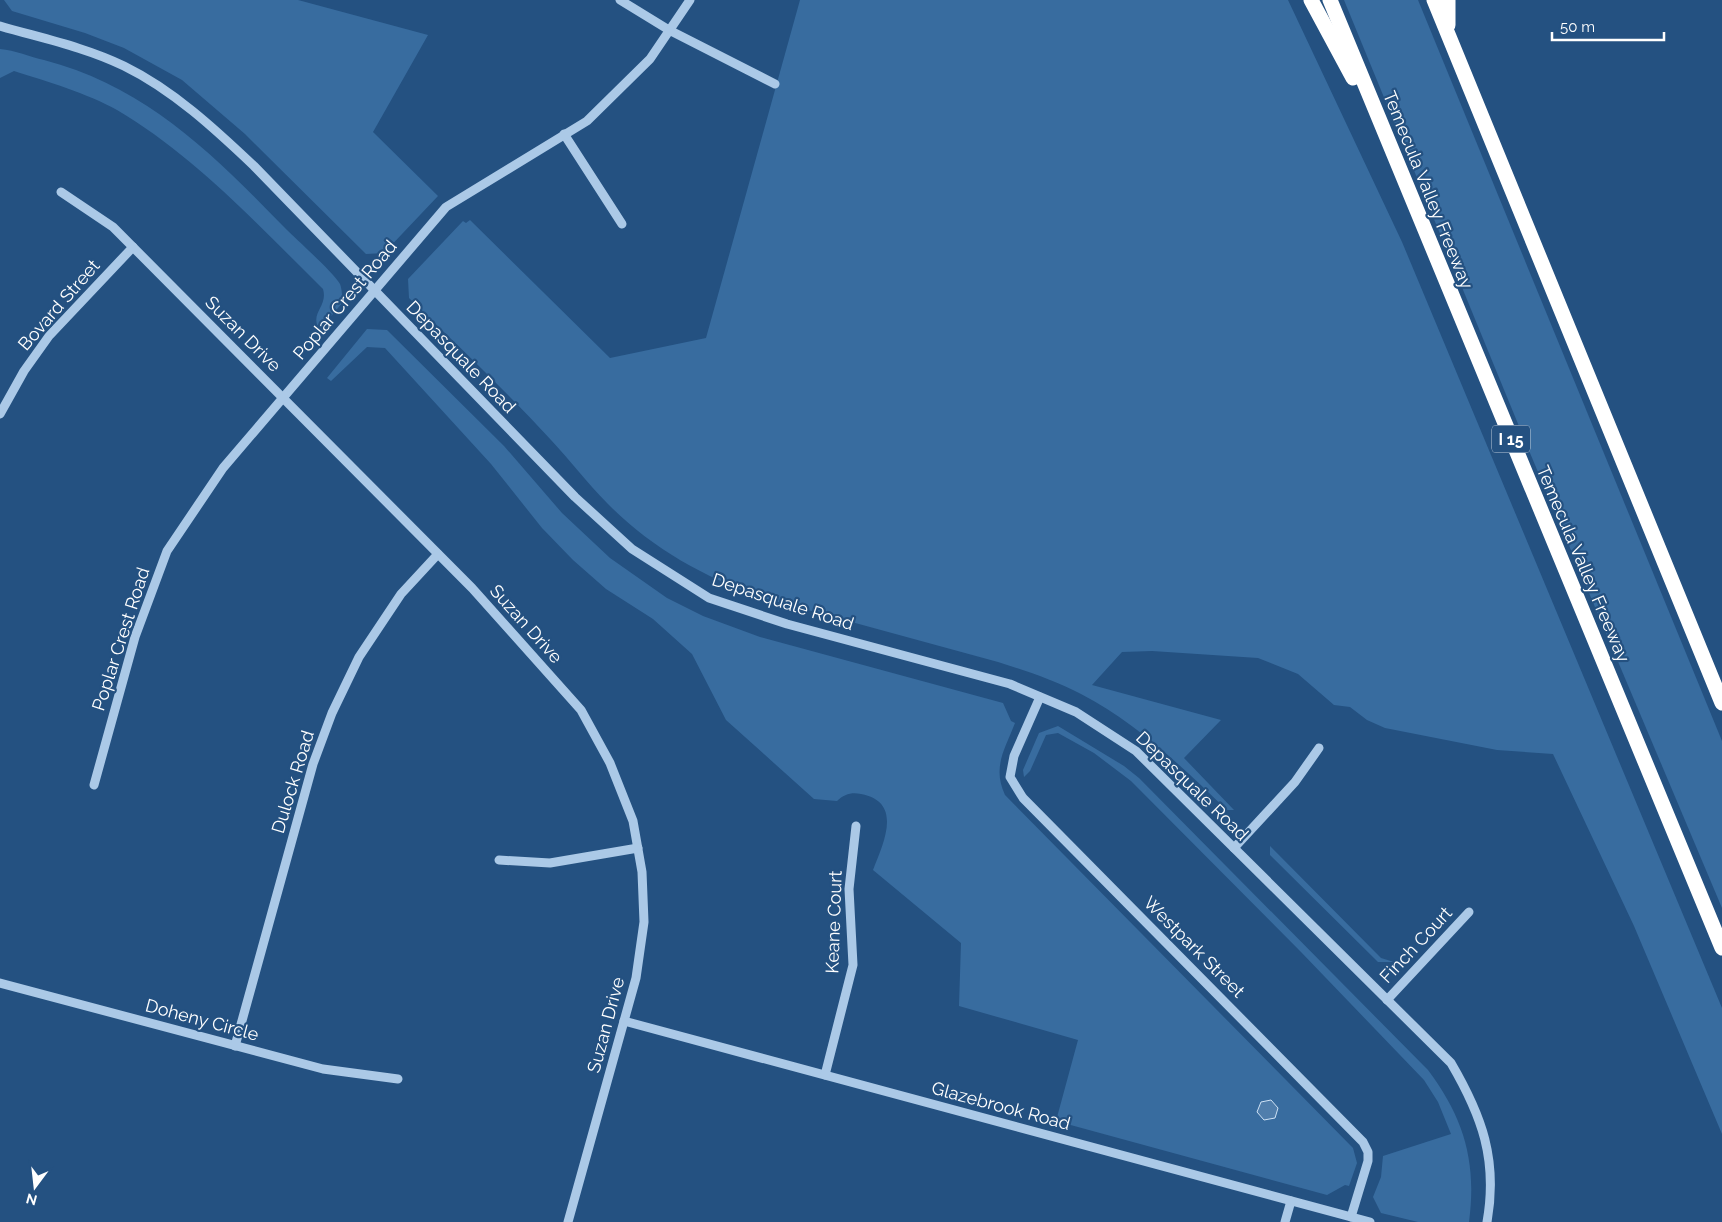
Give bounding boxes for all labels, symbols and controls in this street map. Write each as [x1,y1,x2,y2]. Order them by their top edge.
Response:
scale bar [1552,10,1664,42]
text: 50 m [1560,18,1595,36]
street label: Temecula Valley Freeway [1379,88,1478,292]
street label: Poplar Crest Road [289,236,401,364]
street label: Bovard Street [14,255,104,354]
street label: Suzan Drive [201,291,286,376]
street label: Depasquale Road [402,296,520,417]
road number: I 15 [1492,426,1530,452]
street label: Temecula Valley Freeway [1532,462,1635,665]
street label: Poplar Crest Road [87,565,154,713]
street label: Depasquale Road [710,569,857,634]
street label: Suzan Drive [486,580,567,668]
street label: Depasquale Road [1132,727,1253,845]
street label: Dulock Road [267,728,318,836]
street label: Keane Court [821,870,846,974]
street label: Westpark Street [1139,892,1249,1002]
street label: Finch Court [1375,902,1456,987]
street label: Suzan Drive [583,974,628,1075]
street label: Doheny Circle [143,994,262,1045]
street label: Glazebrook Road [929,1077,1073,1134]
north arrow [10,1162,60,1212]
text: N [24,1190,39,1209]

